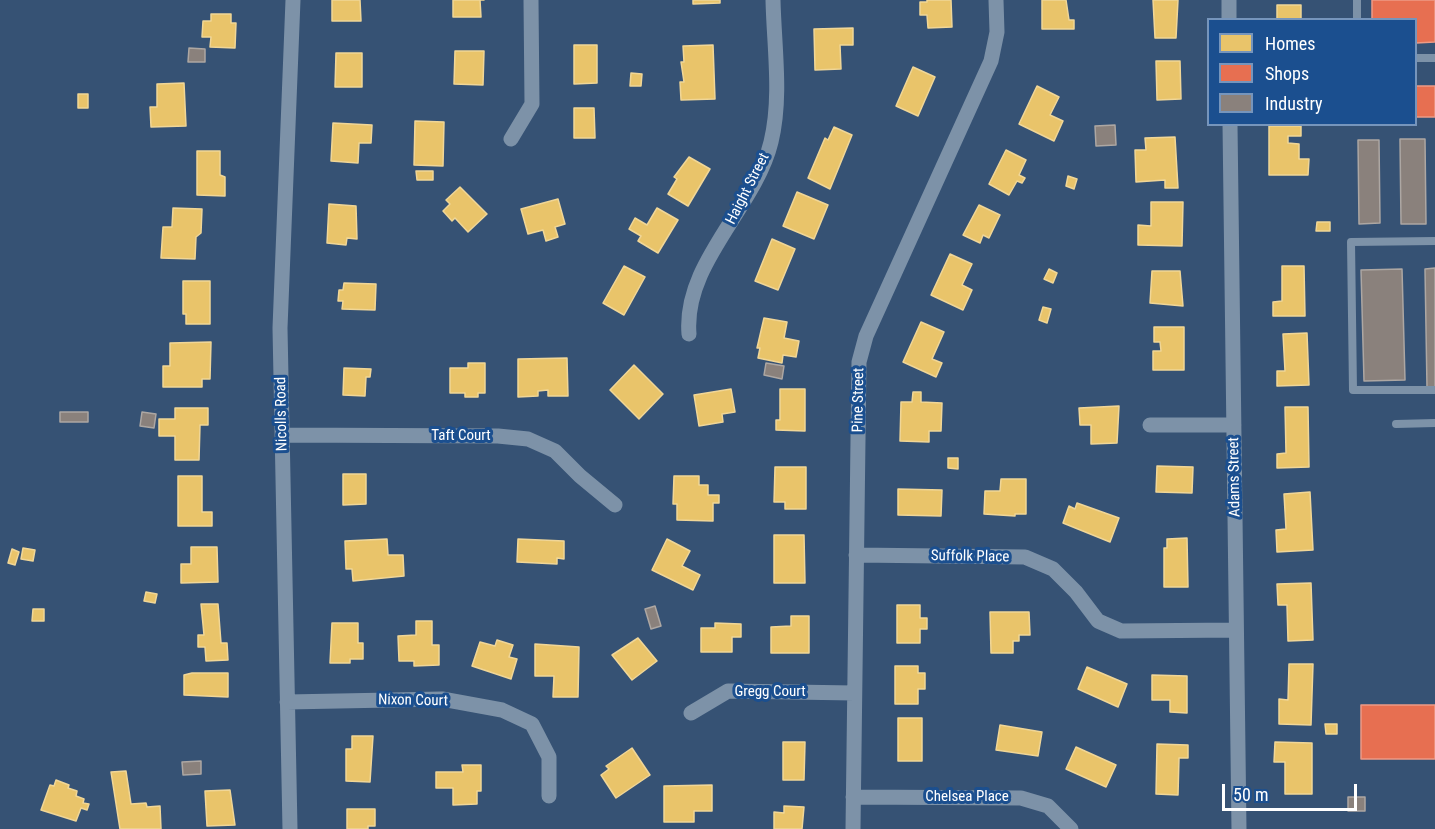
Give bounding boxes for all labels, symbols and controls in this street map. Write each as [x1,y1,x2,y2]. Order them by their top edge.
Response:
legend [1207,18,1417,126]
text: Homes [1265,33,1315,54]
text: Shops [1265,63,1309,84]
text: Industry [1265,93,1323,114]
street label: Haight Street [722,150,774,228]
street label: Pine Street [849,368,869,432]
street label: Nicolls Road [272,377,292,451]
street label: Taft Court [431,427,491,445]
street label: Adams Street [1225,437,1245,517]
street label: Suffolk Place [931,547,1009,567]
street label: Gregg Court [734,683,806,701]
street label: Nixon Court [378,691,448,711]
scale bar [1225,772,1360,810]
text: 50 m [1233,784,1268,805]
street label: Chelsea Place [925,788,1009,806]

